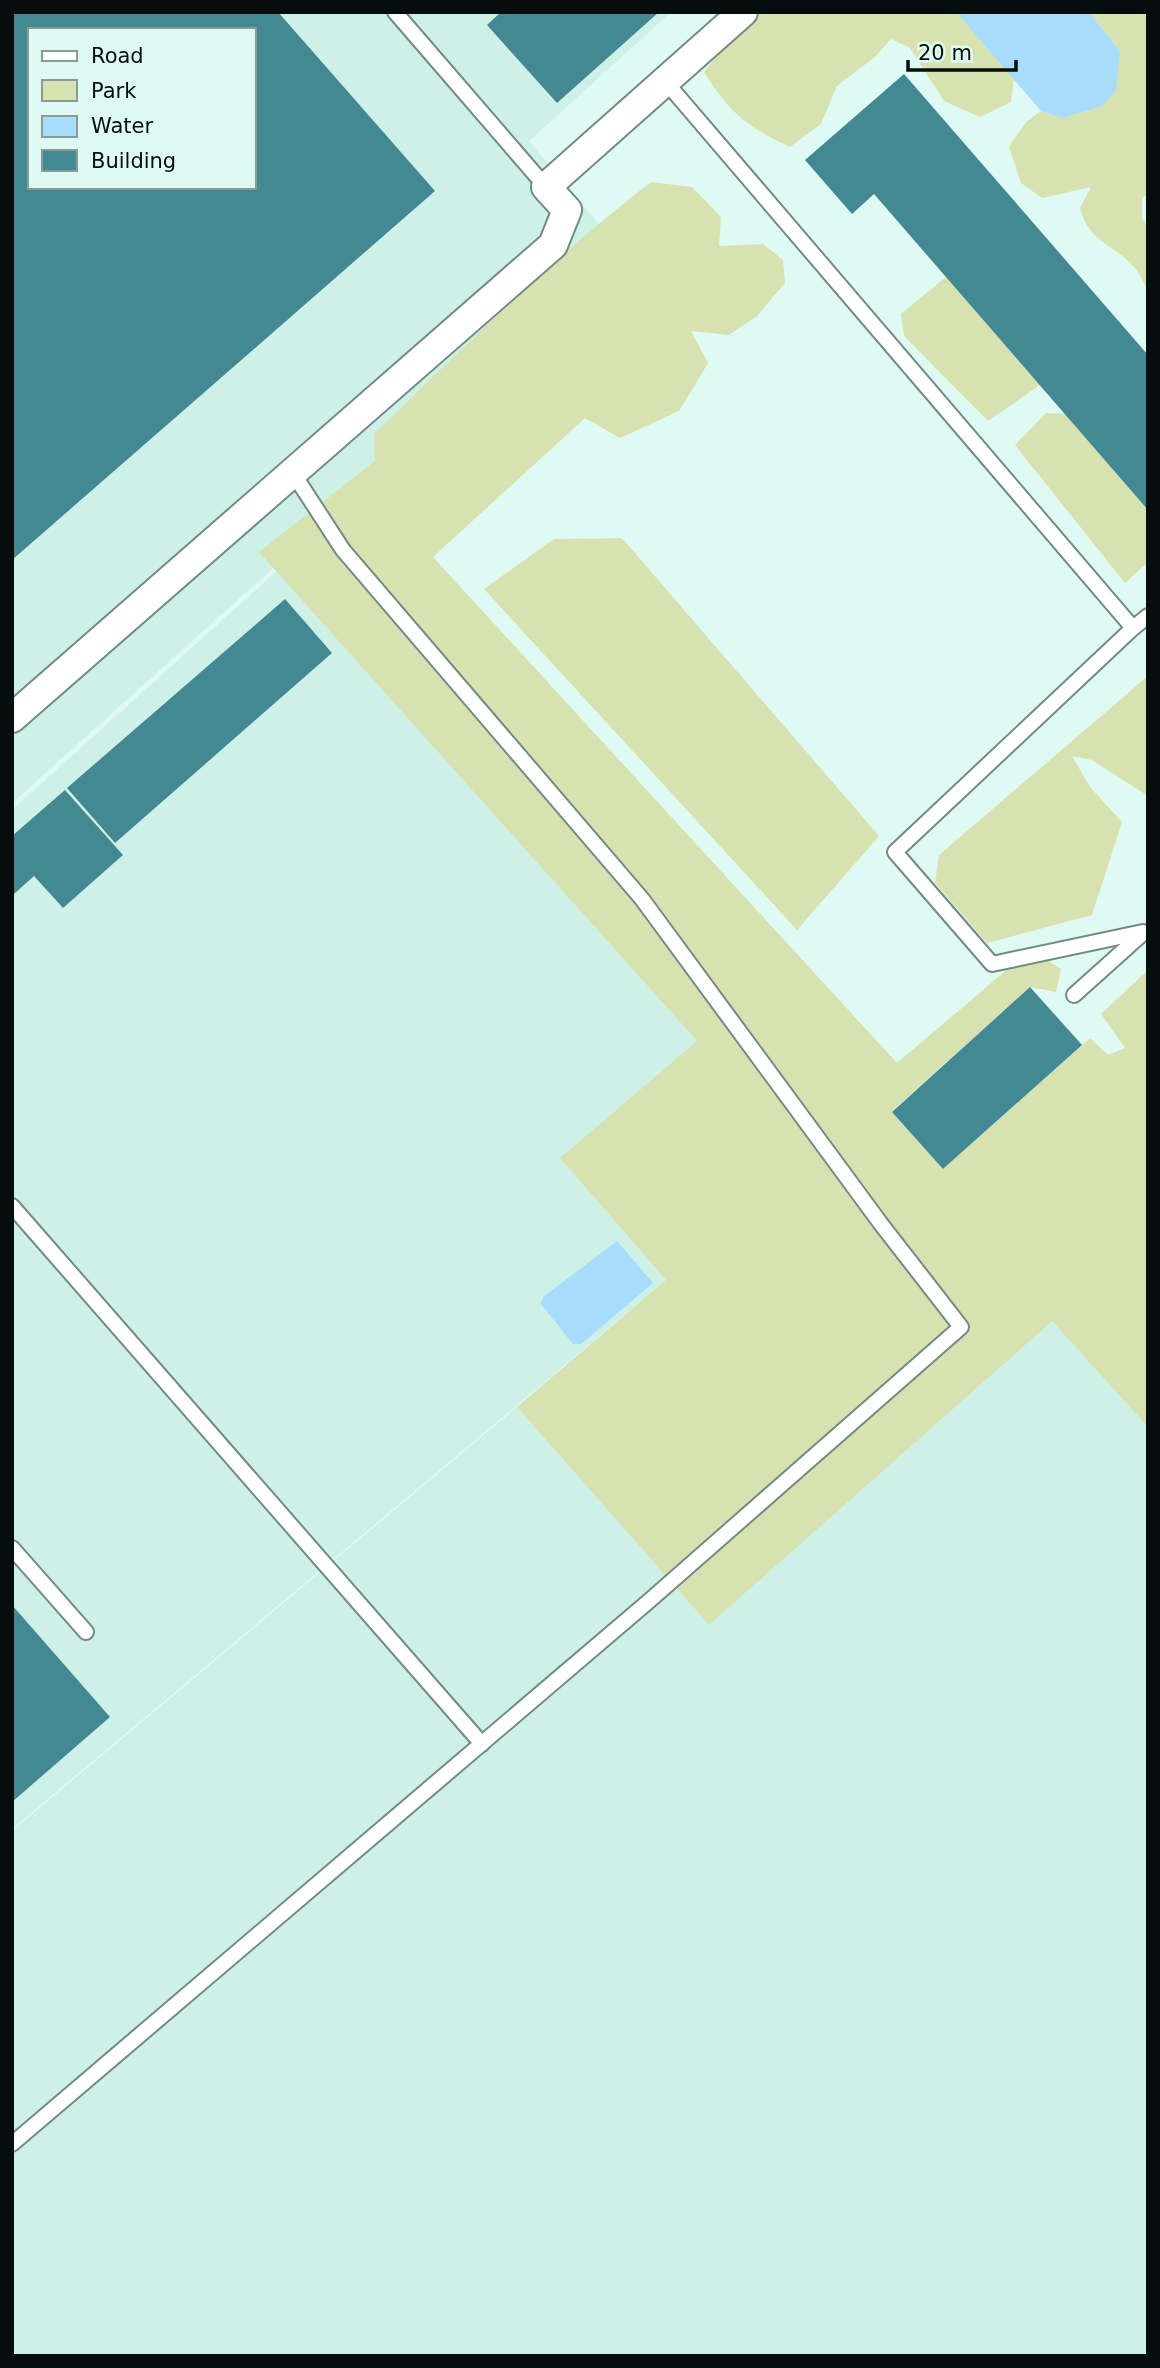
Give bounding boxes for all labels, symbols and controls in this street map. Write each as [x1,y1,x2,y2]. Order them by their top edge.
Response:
legend [28,28,256,189]
scale bar [908,28,1016,72]
text: 20 m [918,41,972,65]
text: Road [91,44,144,68]
text: Park [91,79,137,103]
text: Water [91,114,153,138]
text: Building [91,149,176,173]

